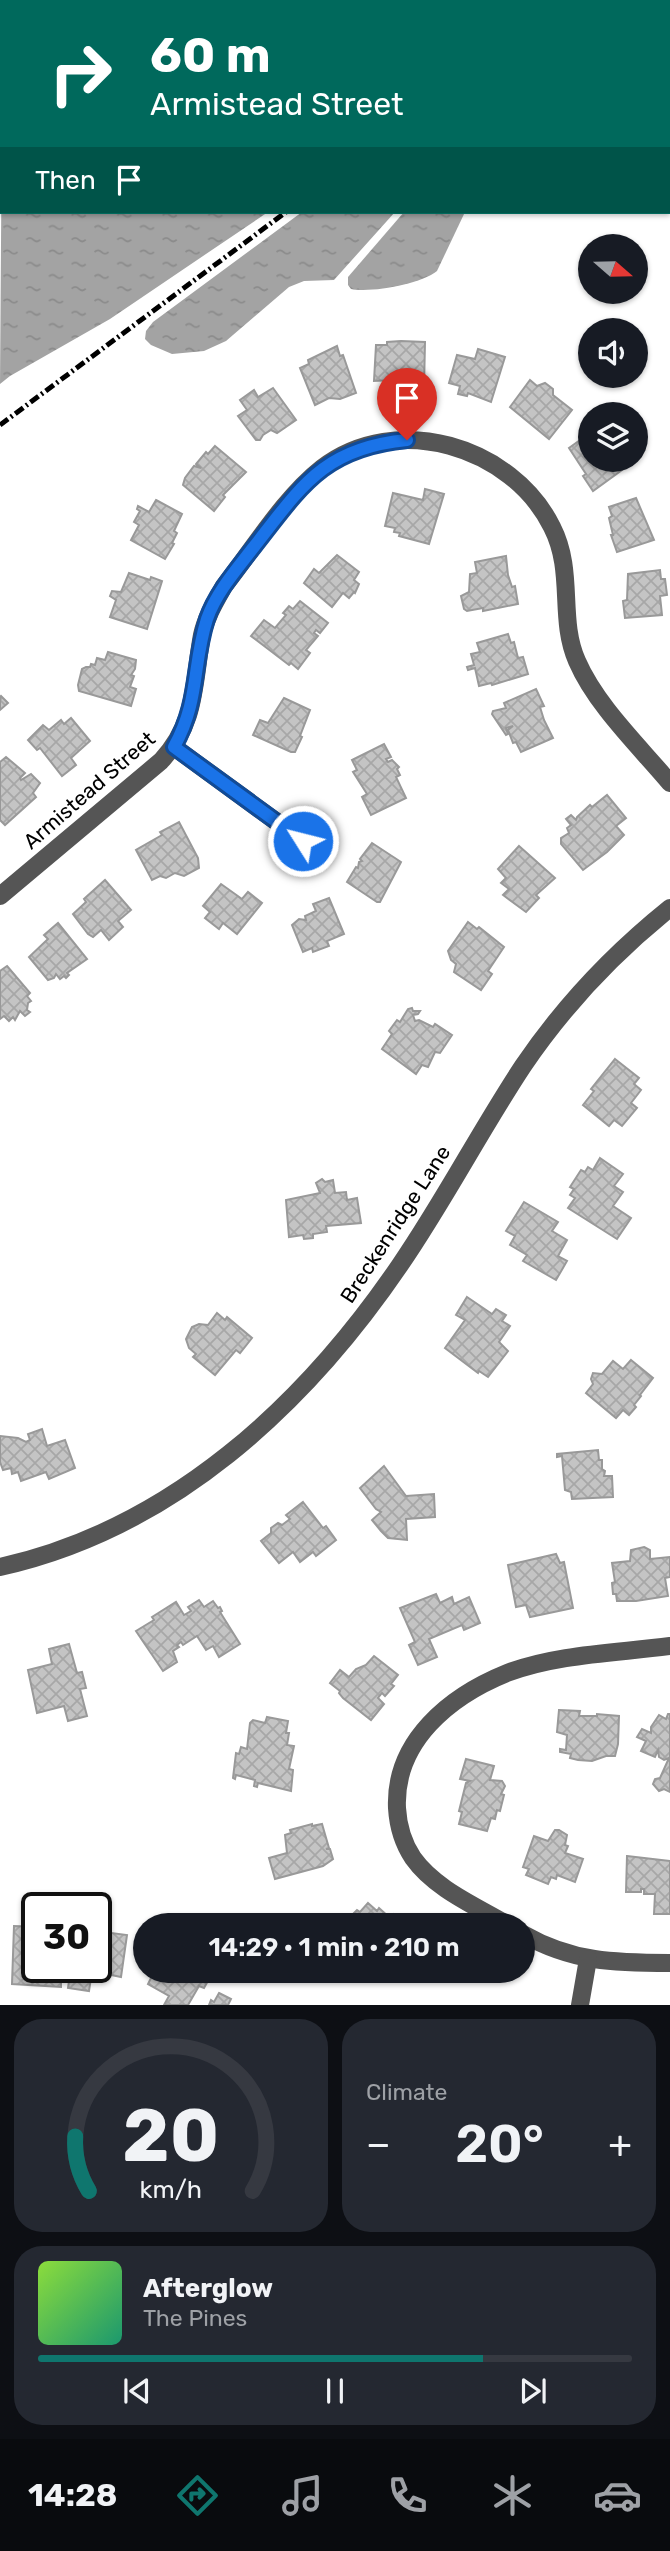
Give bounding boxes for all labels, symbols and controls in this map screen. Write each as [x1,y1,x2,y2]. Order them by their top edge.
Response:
text: 60 m [150,26,271,84]
icon: right [35,28,126,119]
text: Armistead Street [150,85,404,123]
icon: arrive [110,161,148,199]
text: Then [35,165,96,196]
north arrow [578,234,648,304]
map controls [578,234,648,472]
button: sound [578,318,648,388]
pin [377,368,437,440]
icon: arrive [388,379,426,417]
button: layers [578,402,648,472]
street label: Armistead Street [18,726,160,854]
position arrow [266,804,340,878]
street label: Breckenridge Lane [335,1141,455,1307]
speed limit sign: 30 [21,1892,112,1983]
text: 14:29 · 1 min · 210 m [208,1932,460,1963]
text: Climate [366,2078,447,2106]
text: 20 [123,2094,219,2180]
text: 20° [455,2113,544,2175]
text: − [366,2121,391,2167]
text: + [608,2121,632,2167]
text: km/h [140,2175,202,2204]
text: Afterglow [143,2273,273,2304]
text: The Pines [143,2304,247,2332]
icon: previous [118,2372,156,2410]
icon: pause [316,2372,354,2410]
icon: next [514,2372,552,2410]
icon: directions [173,2471,222,2520]
icon: music [278,2471,327,2520]
icon: phone [383,2471,432,2520]
icon: climate [488,2471,537,2520]
icon: car [593,2471,642,2520]
text: 14:28 [28,2476,118,2514]

